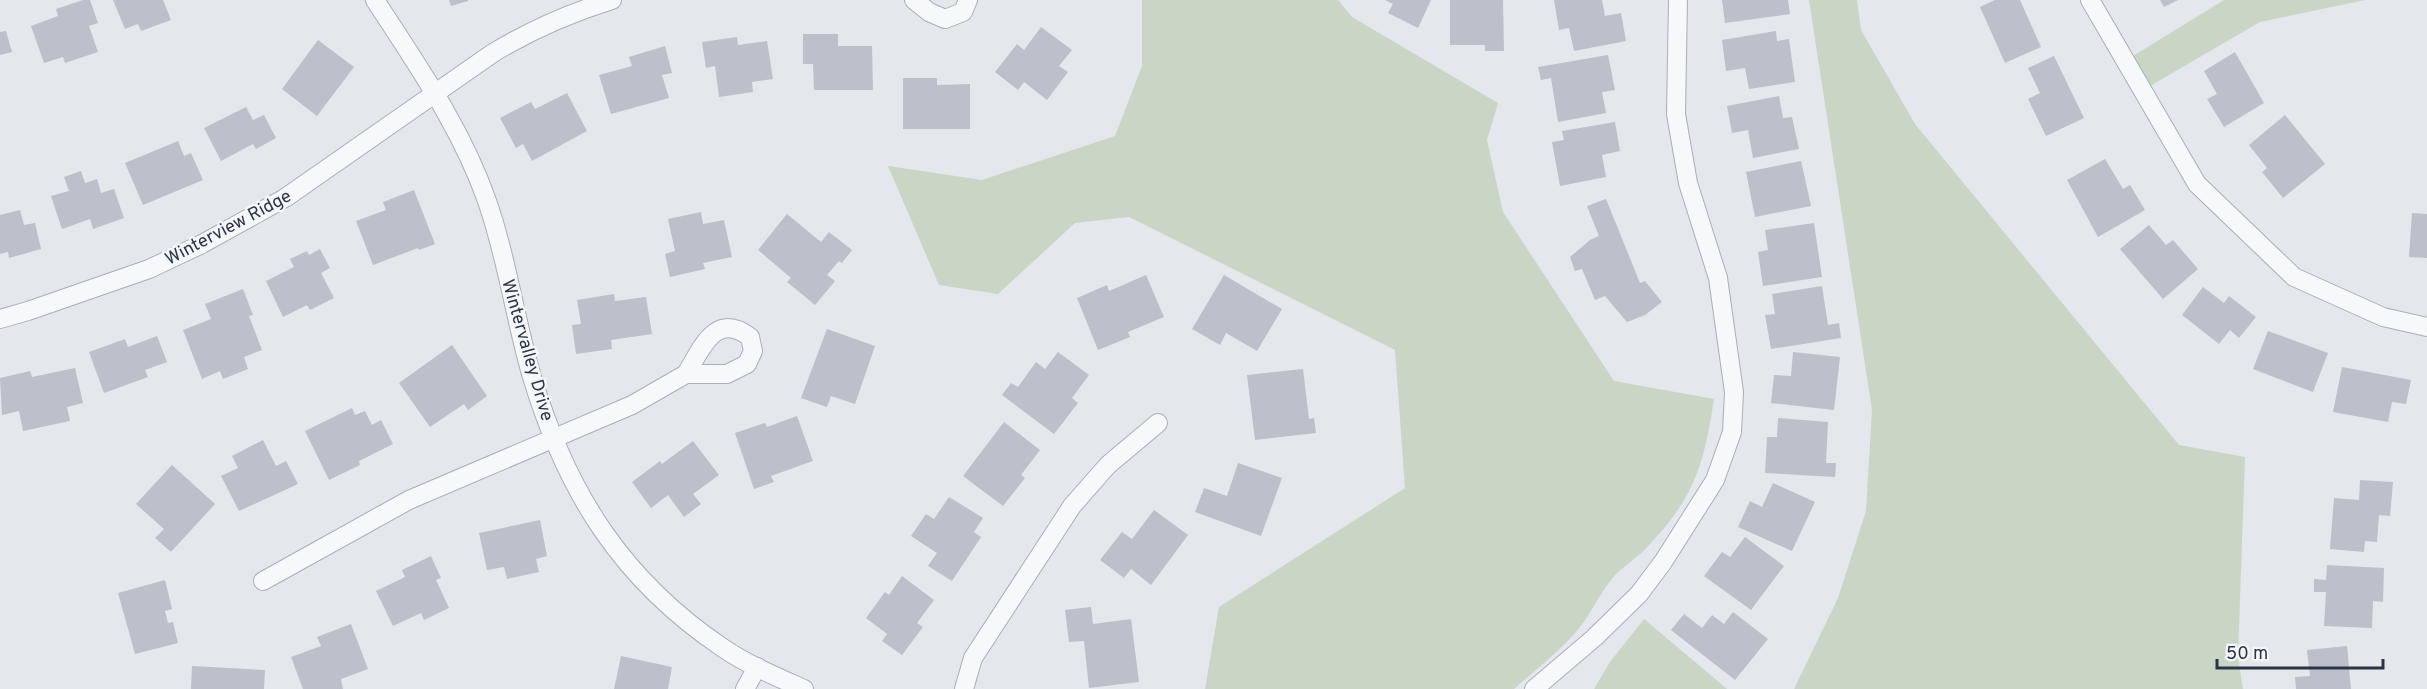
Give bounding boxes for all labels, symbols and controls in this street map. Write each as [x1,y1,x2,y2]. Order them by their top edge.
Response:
street label: Winterview Ridge [161,185,296,271]
street label: Wintervalley Drive [495,277,558,424]
scale bar [2217,632,2384,670]
text: 50 m [2226,643,2268,666]

